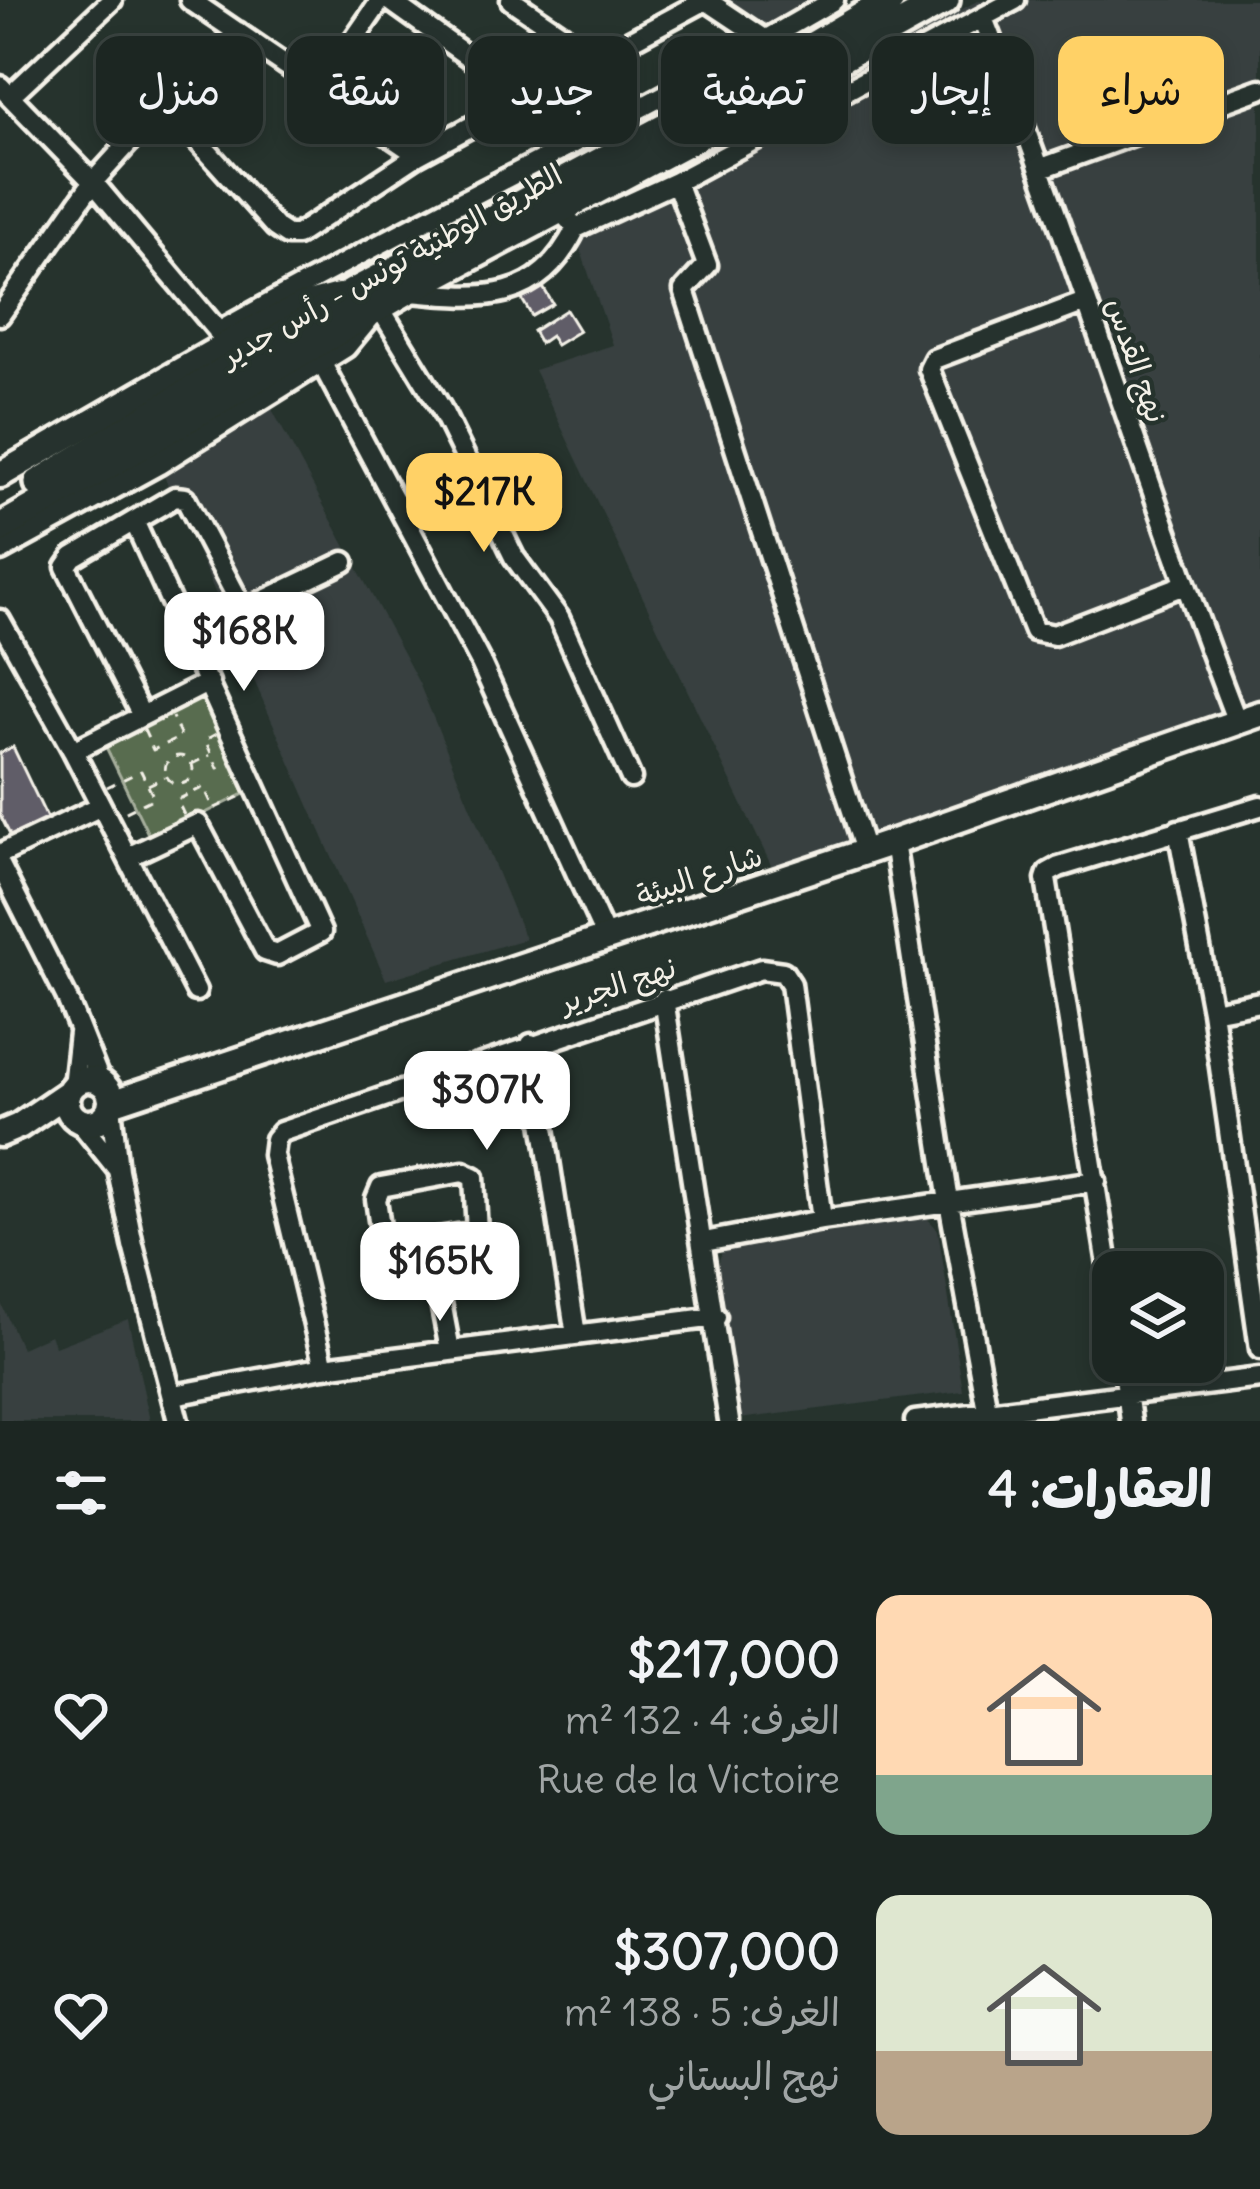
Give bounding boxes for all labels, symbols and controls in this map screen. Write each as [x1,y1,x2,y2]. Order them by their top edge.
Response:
chip: منزل [96,36,263,144]
chip: شقة [287,36,444,144]
chip: جديد [468,36,637,144]
chip: تصفية [661,36,848,144]
chip: إيجار [872,36,1034,144]
chip: شراء [1058,36,1224,144]
street label: الطريق الوطنية تونس - رأس جدير [211,155,568,376]
street label: نهج القدس [1096,292,1176,428]
pin: $217K [400,453,568,555]
text: $217K [433,467,535,516]
pin: $168K [160,592,328,694]
text: $168K [191,606,297,655]
street label: شارع البيئة [631,836,768,917]
street label: نهج الجرير [552,947,682,1023]
pin: $307K [403,1051,571,1153]
text: $307K [431,1065,543,1114]
pin: $165K [356,1222,524,1324]
text: $165K [387,1236,493,1285]
map controls [1092,1251,1224,1383]
button: layers [1092,1251,1224,1383]
text: العقارات: 4 [988,1457,1212,1521]
icon: filters [48,1460,114,1526]
text: $217,000 [627,1627,840,1691]
icon: home [972,1643,1116,1787]
icon: heart [48,1682,114,1748]
text: الغرف: 4 · 132 m² [565,1696,840,1745]
text: Rue de la Victoire [537,1755,840,1804]
text: $307,000 [614,1919,840,1983]
icon: home [972,1943,1116,2087]
icon: heart [48,1982,114,2048]
text: الغرف: 5 · 138 m² [564,1988,840,2037]
text: نهج البستاني [648,2052,840,2101]

